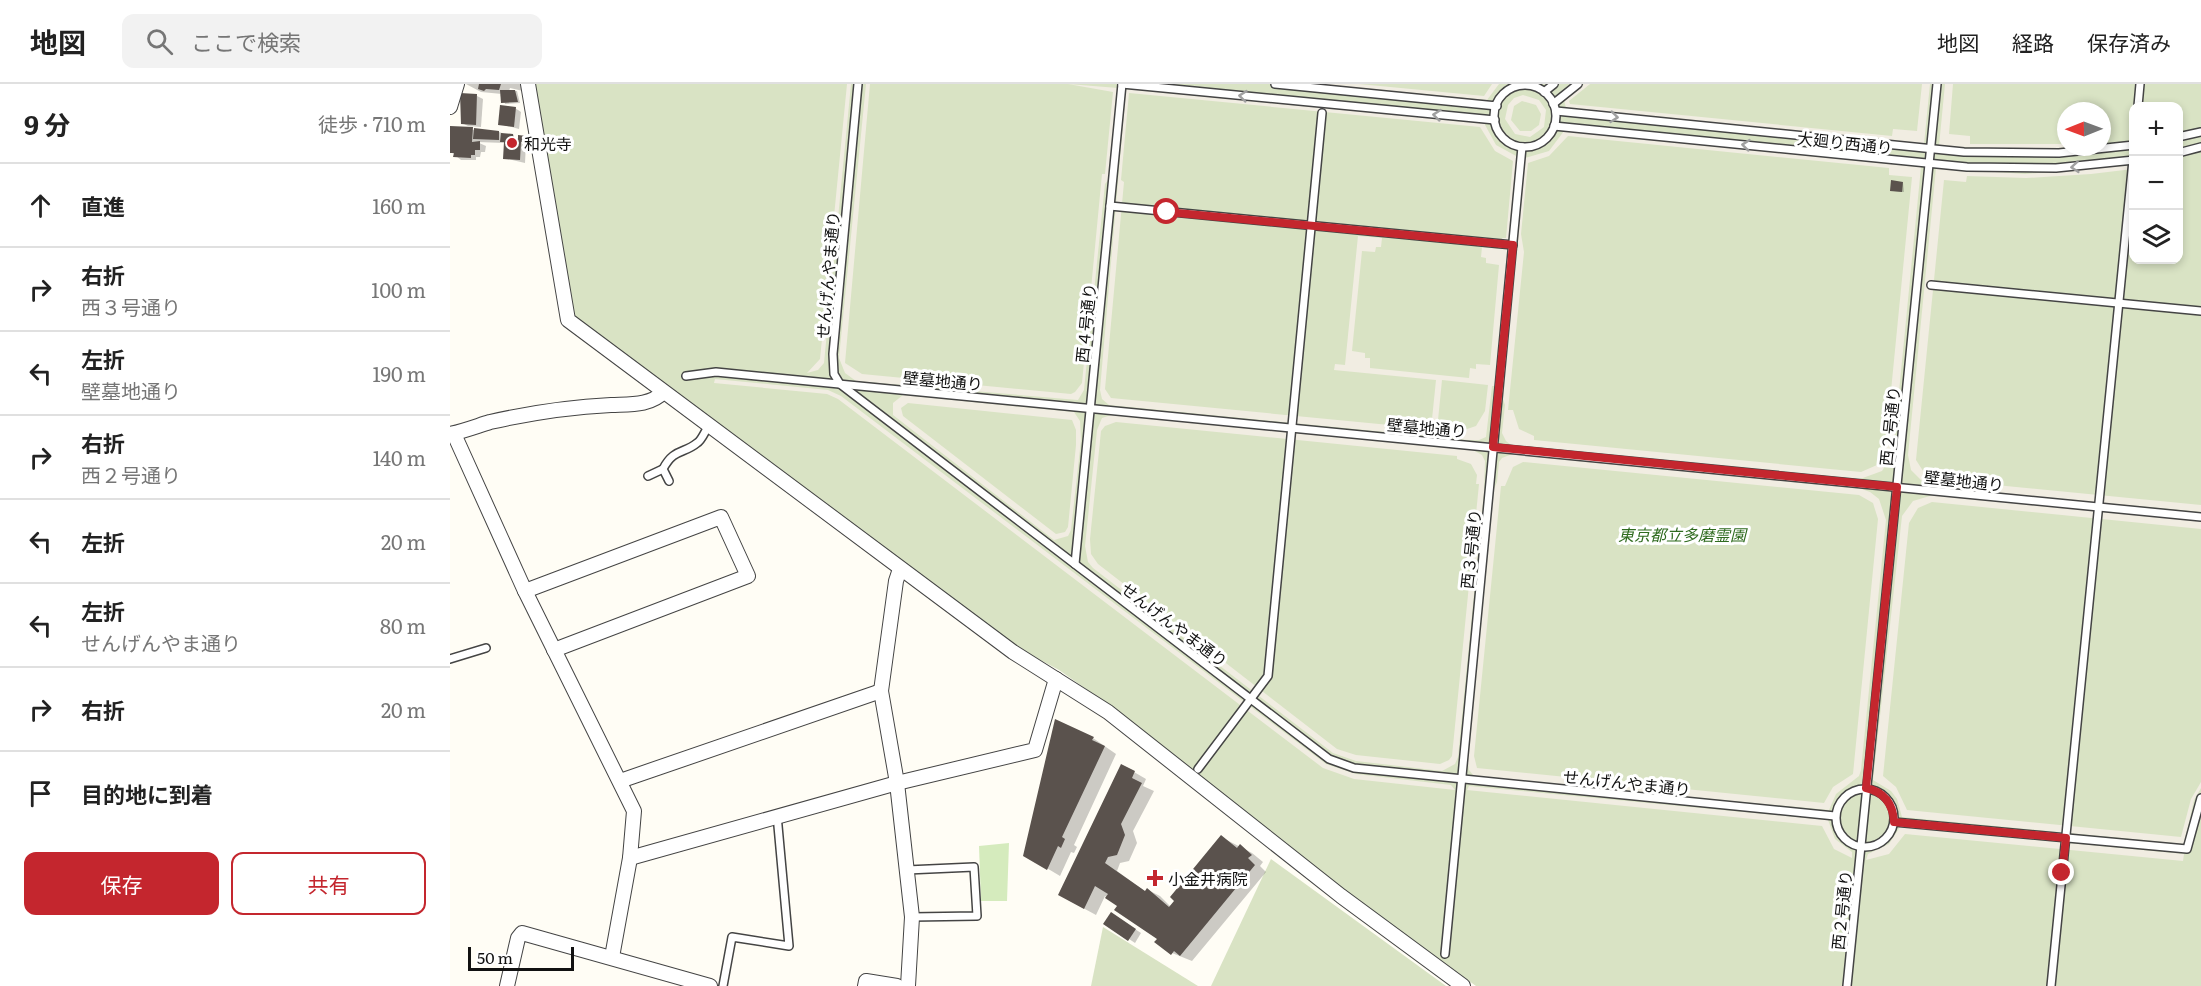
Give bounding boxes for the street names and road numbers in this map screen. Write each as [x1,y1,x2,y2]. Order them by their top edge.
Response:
street label: 大廻り西通り [1796,125,1894,159]
street label: せんげんやま通り [809,210,845,340]
street label: 西４号通り [1069,282,1101,364]
street label: 壁墓地通り [902,365,984,395]
street label: 西２号通り [1873,385,1905,467]
street label: 壁墓地通り [1386,412,1468,442]
street label: 壁墓地通り [1923,464,2005,496]
street label: 西３号通り [1454,508,1486,590]
street label: せんげんやま通り [1117,576,1233,672]
street label: せんげんやま通り [1562,763,1692,801]
street label: 西２号通り [1825,869,1857,951]

